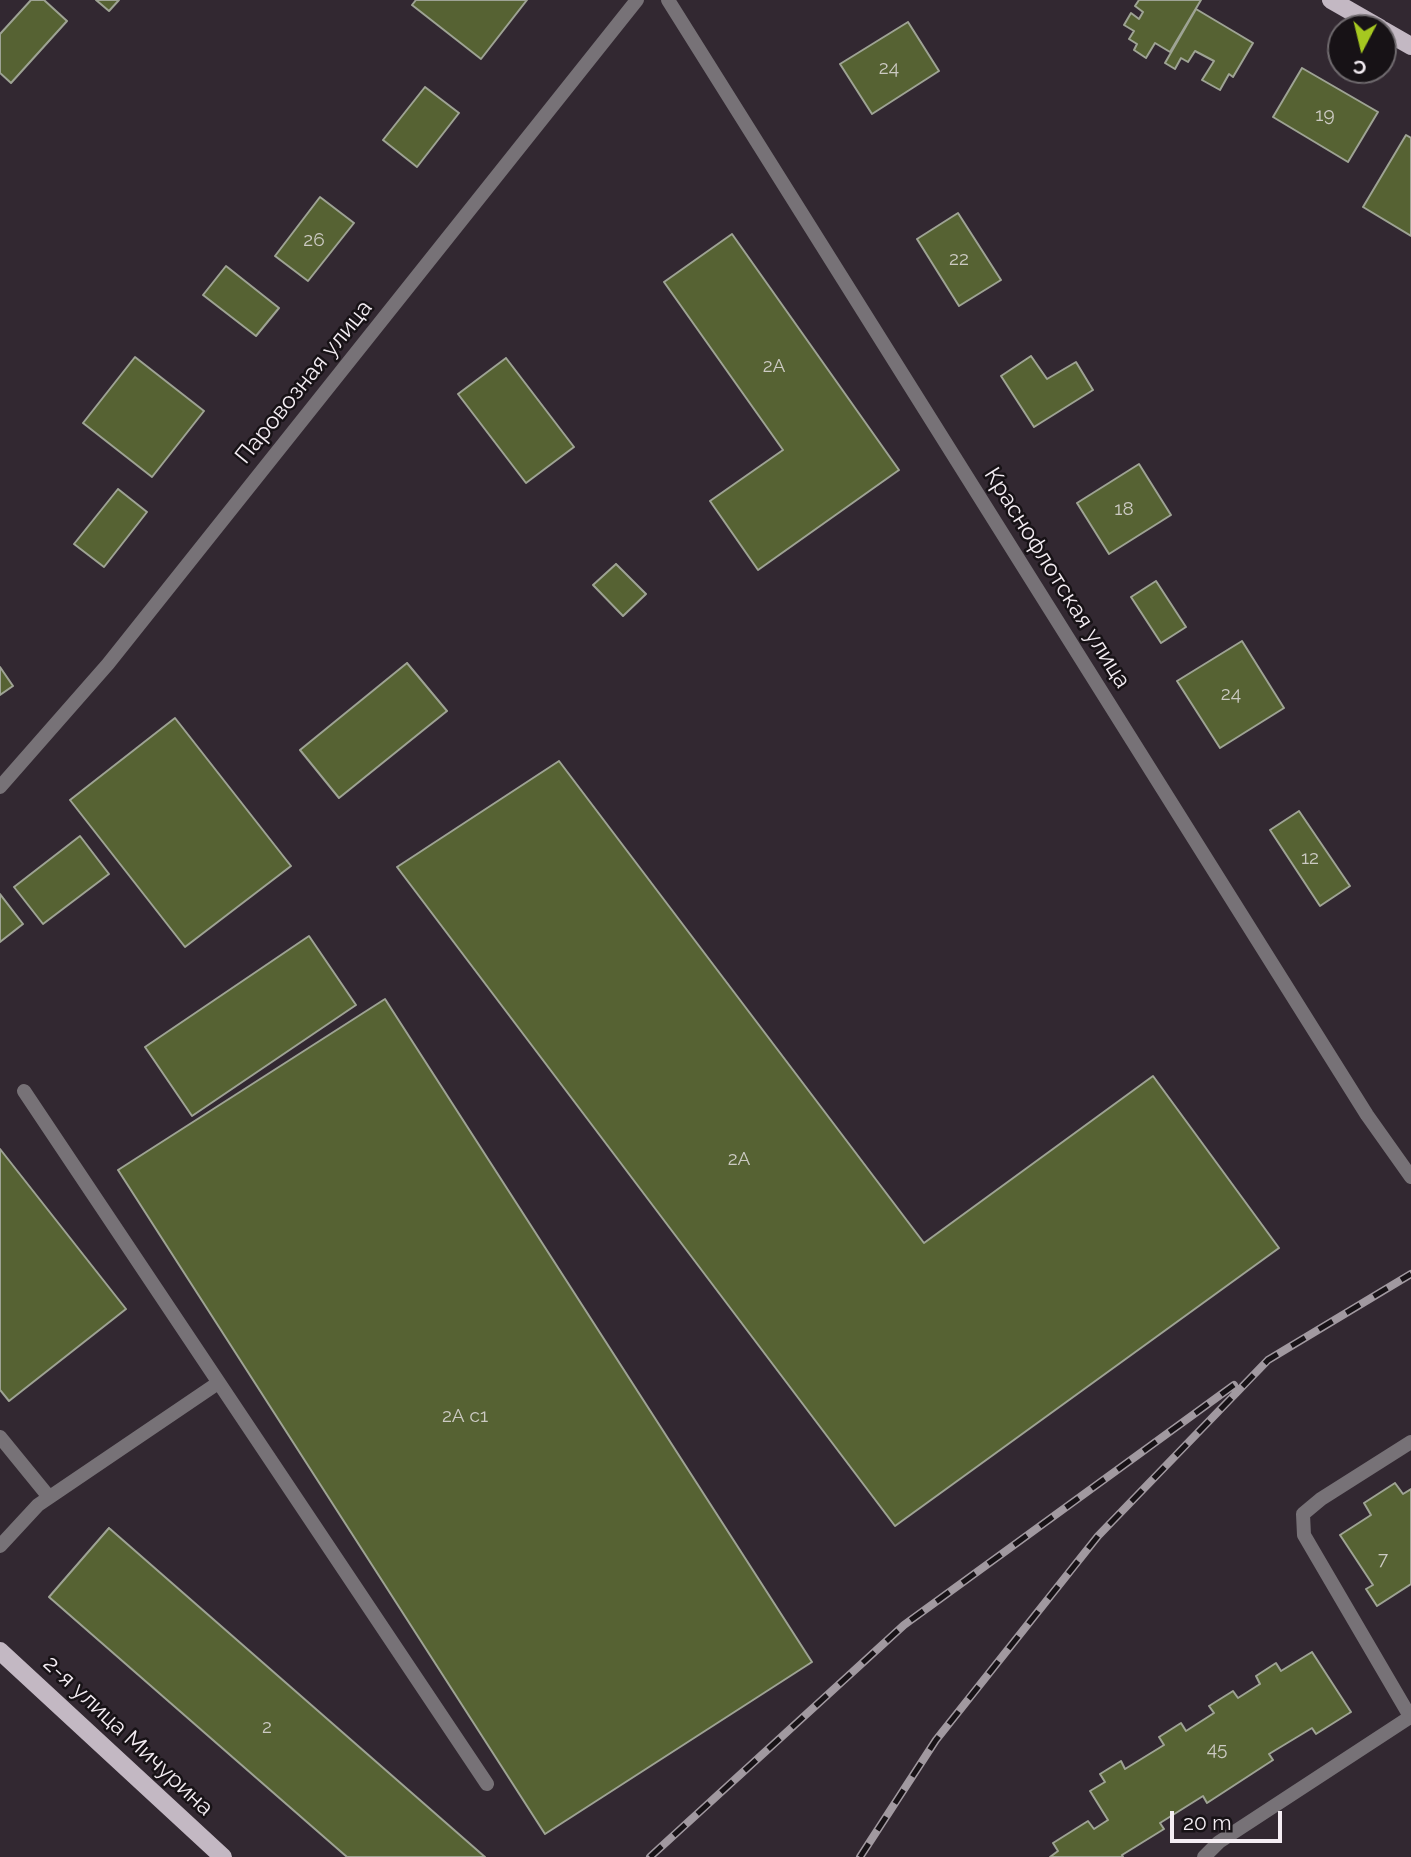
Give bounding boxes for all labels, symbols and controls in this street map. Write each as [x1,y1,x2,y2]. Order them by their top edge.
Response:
north arrow [1327,14,1397,84]
text: С [1352,56,1368,80]
house number: 24 [879,57,899,79]
house number: 19 [1315,104,1335,126]
house number: 26 [303,229,325,251]
house number: 22 [949,248,969,270]
street label: Паровозная улица [230,295,378,469]
house number: 2А [763,355,785,377]
street label: Краснофлотская улица [978,463,1136,693]
house number: 18 [1114,498,1134,520]
house number: 24 [1221,683,1241,705]
house number: 12 [1301,847,1319,869]
house number: 2А [728,1148,750,1170]
house number: 2А с1 [442,1405,488,1427]
house number: 7 [1378,1548,1388,1570]
street label: 2-я улица Мичурина [37,1650,219,1822]
house number: 2 [262,1716,272,1738]
house number: 45 [1207,1738,1227,1760]
scale bar [1173,1798,1285,1842]
text: 20 m [1183,1810,1231,1835]

